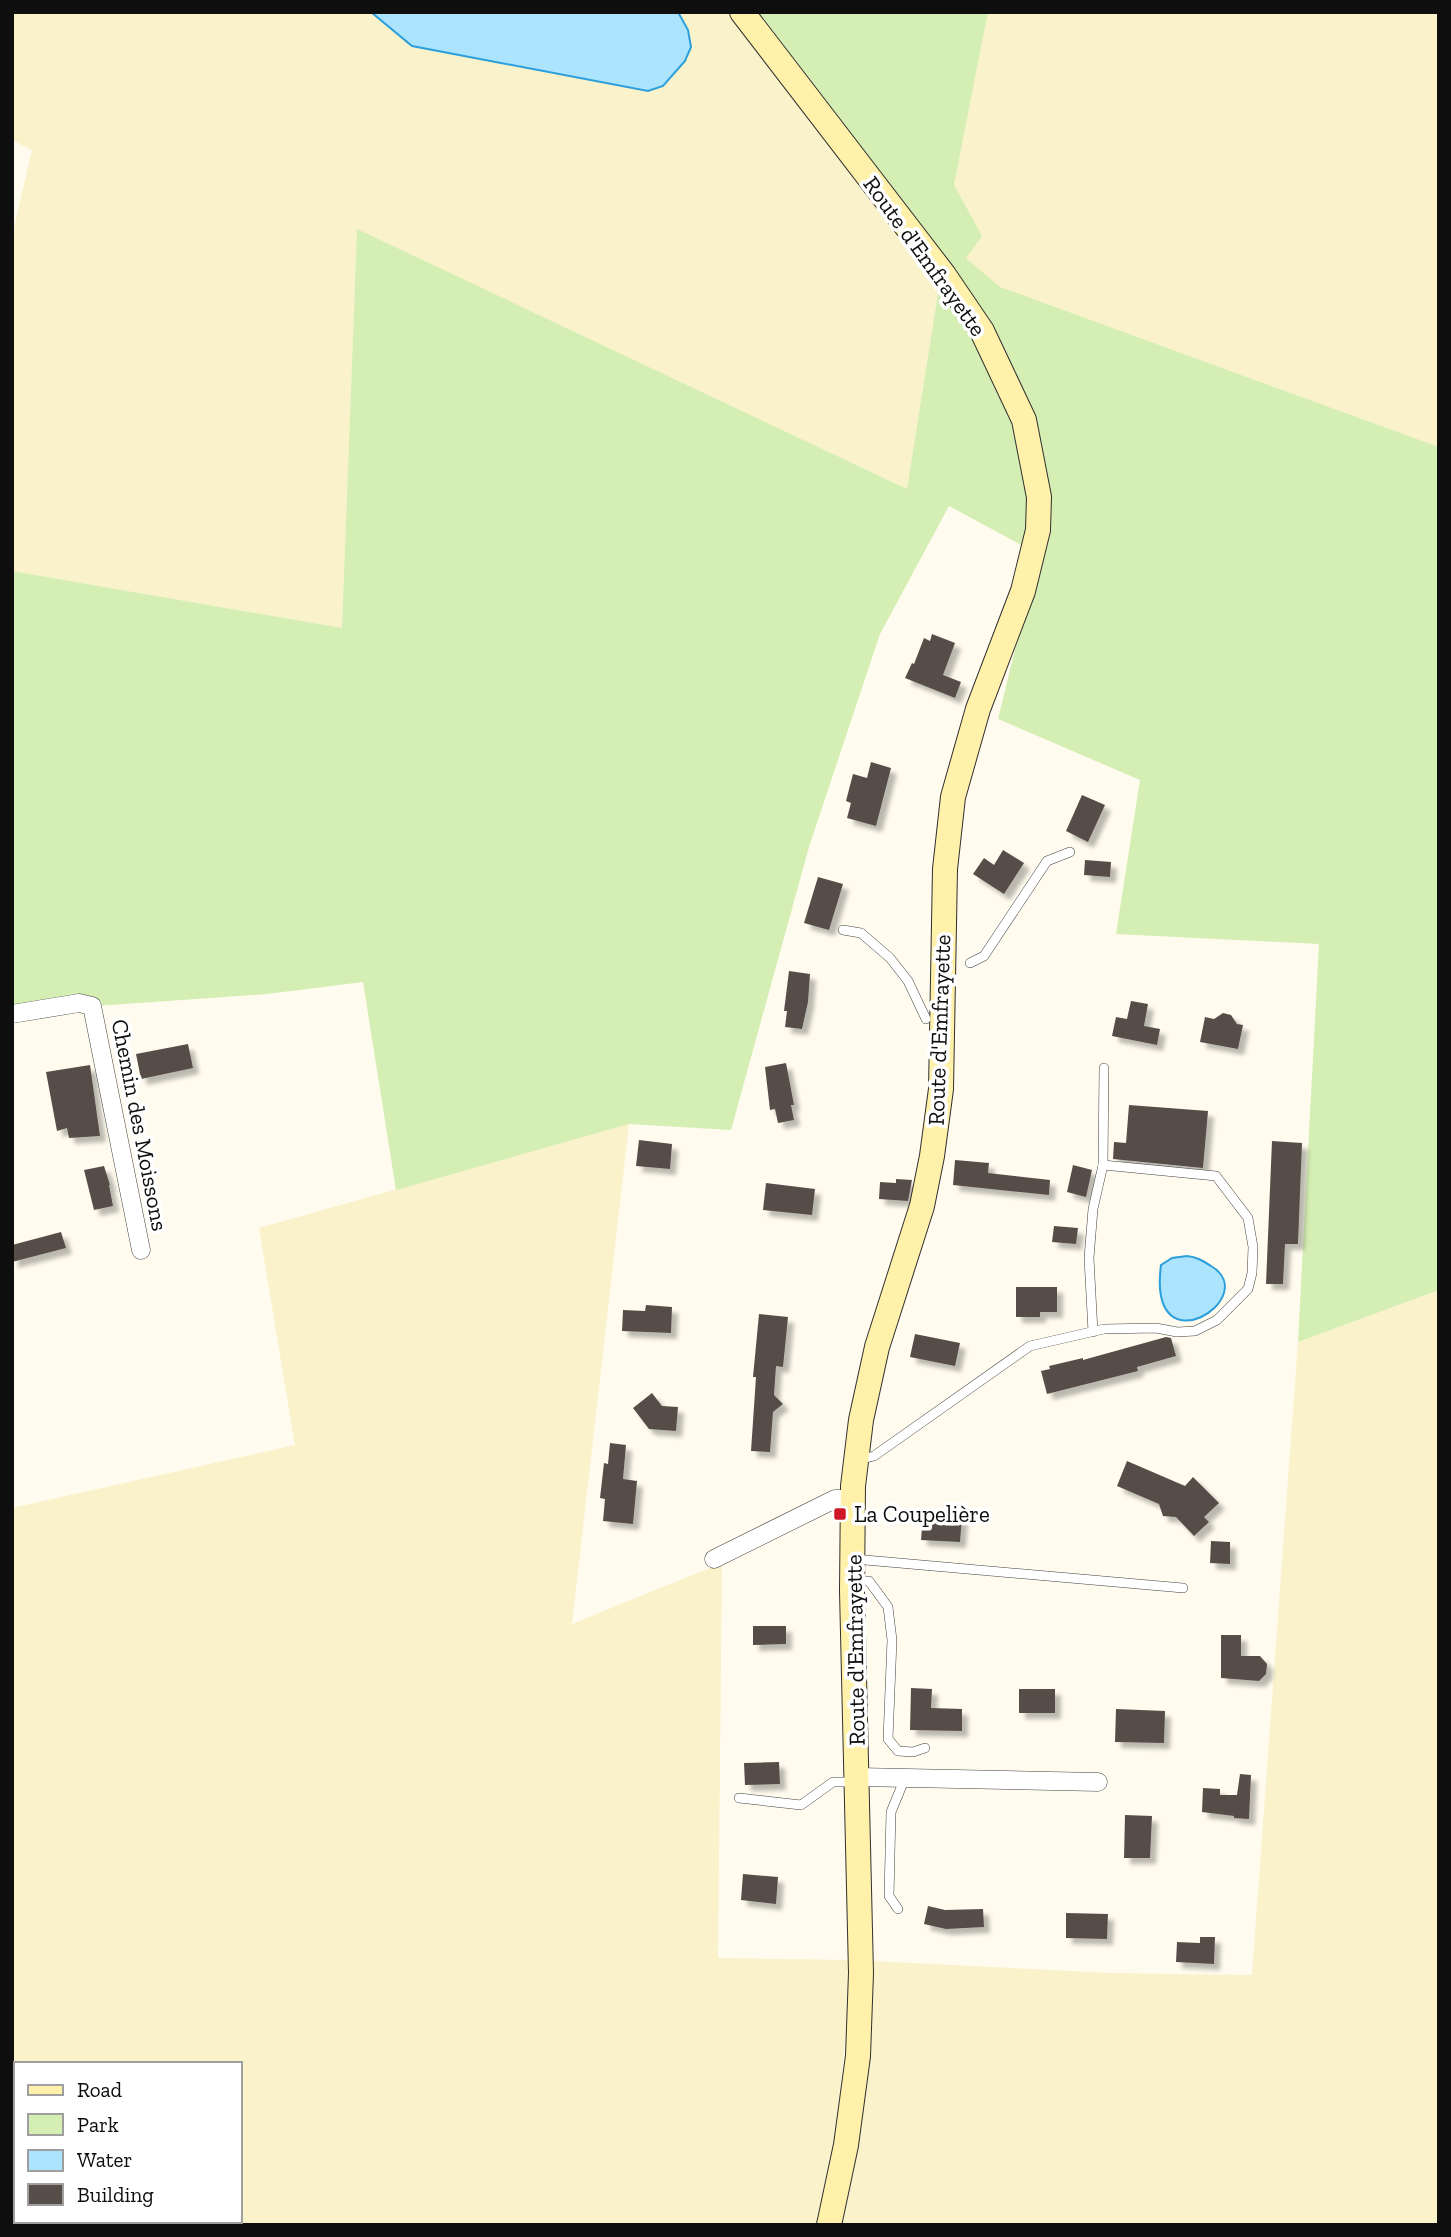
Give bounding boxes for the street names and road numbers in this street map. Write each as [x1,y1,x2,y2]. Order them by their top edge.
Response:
street label: Route d'Emfrayette [857,170,993,342]
street label: Route d'Emfrayette [922,934,956,1126]
street label: Chemin des Moissons [106,1017,174,1233]
street label: Route d'Emfrayette [839,1554,871,1746]

